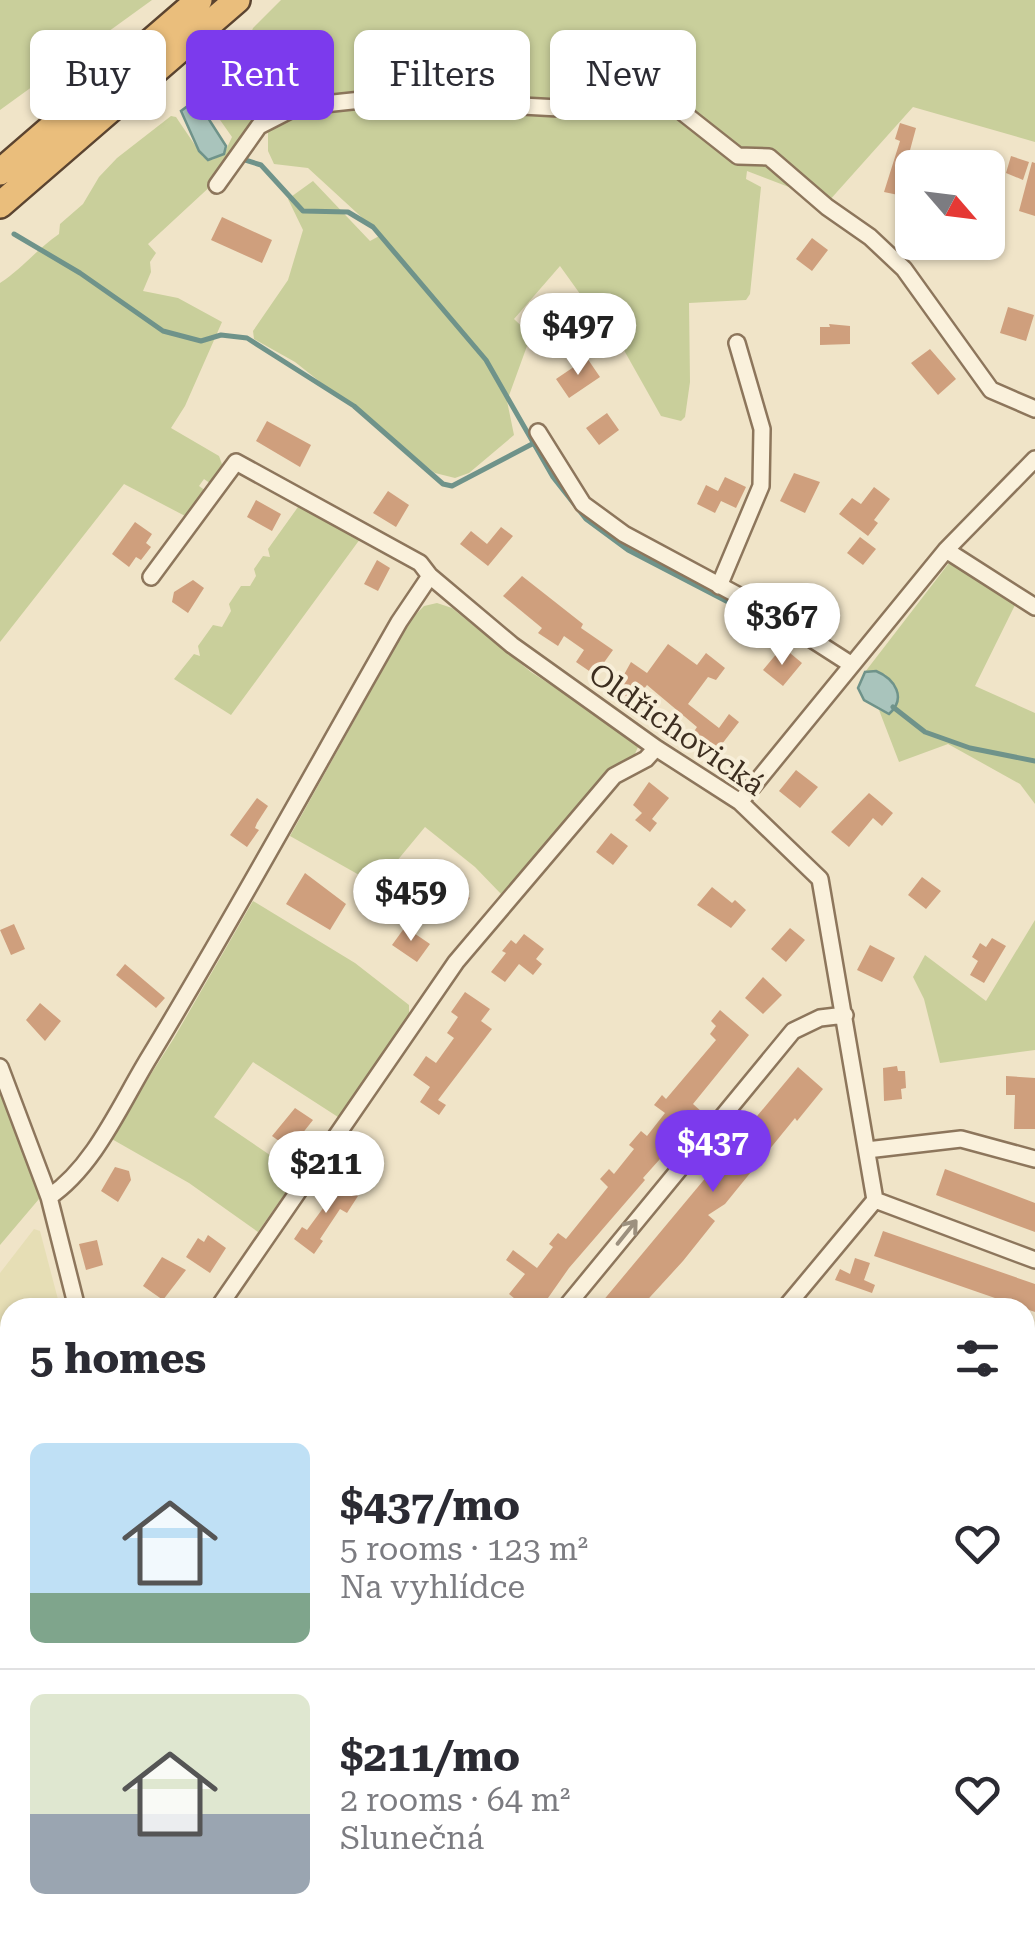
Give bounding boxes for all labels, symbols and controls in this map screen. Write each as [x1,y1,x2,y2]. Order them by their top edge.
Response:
chip: Buy [30,30,166,120]
chip: Rent [186,30,334,120]
chip: Filters [354,30,530,120]
chip: New [550,30,696,120]
north arrow [895,150,1005,260]
map controls [895,150,1005,260]
pin: $497 [519,293,637,378]
text: $497 [542,306,614,344]
pin: $367 [723,583,841,668]
text: $367 [746,596,818,634]
street label: Oldřichovická [583,656,771,802]
pin: $459 [352,859,470,944]
text: $459 [375,872,447,910]
pin: $437 [654,1110,772,1195]
text: $437 [677,1123,749,1161]
pin: $211 [267,1131,385,1216]
text: $211 [290,1144,362,1182]
one-way arrow [616,1220,638,1246]
icon: filters [950,1331,1005,1386]
text: 5 homes [30,1334,206,1383]
text: $437/mo [340,1481,520,1530]
icon: home [110,1483,230,1603]
icon: heart [950,1516,1005,1571]
text: 5 rooms · 123 m² [340,1530,588,1568]
text: Na vyhlídce [340,1568,525,1606]
text: $211/mo [340,1732,520,1781]
icon: home [110,1734,230,1854]
icon: heart [950,1767,1005,1822]
text: 2 rooms · 64 m² [340,1781,570,1819]
text: Slunečná [340,1819,484,1857]

